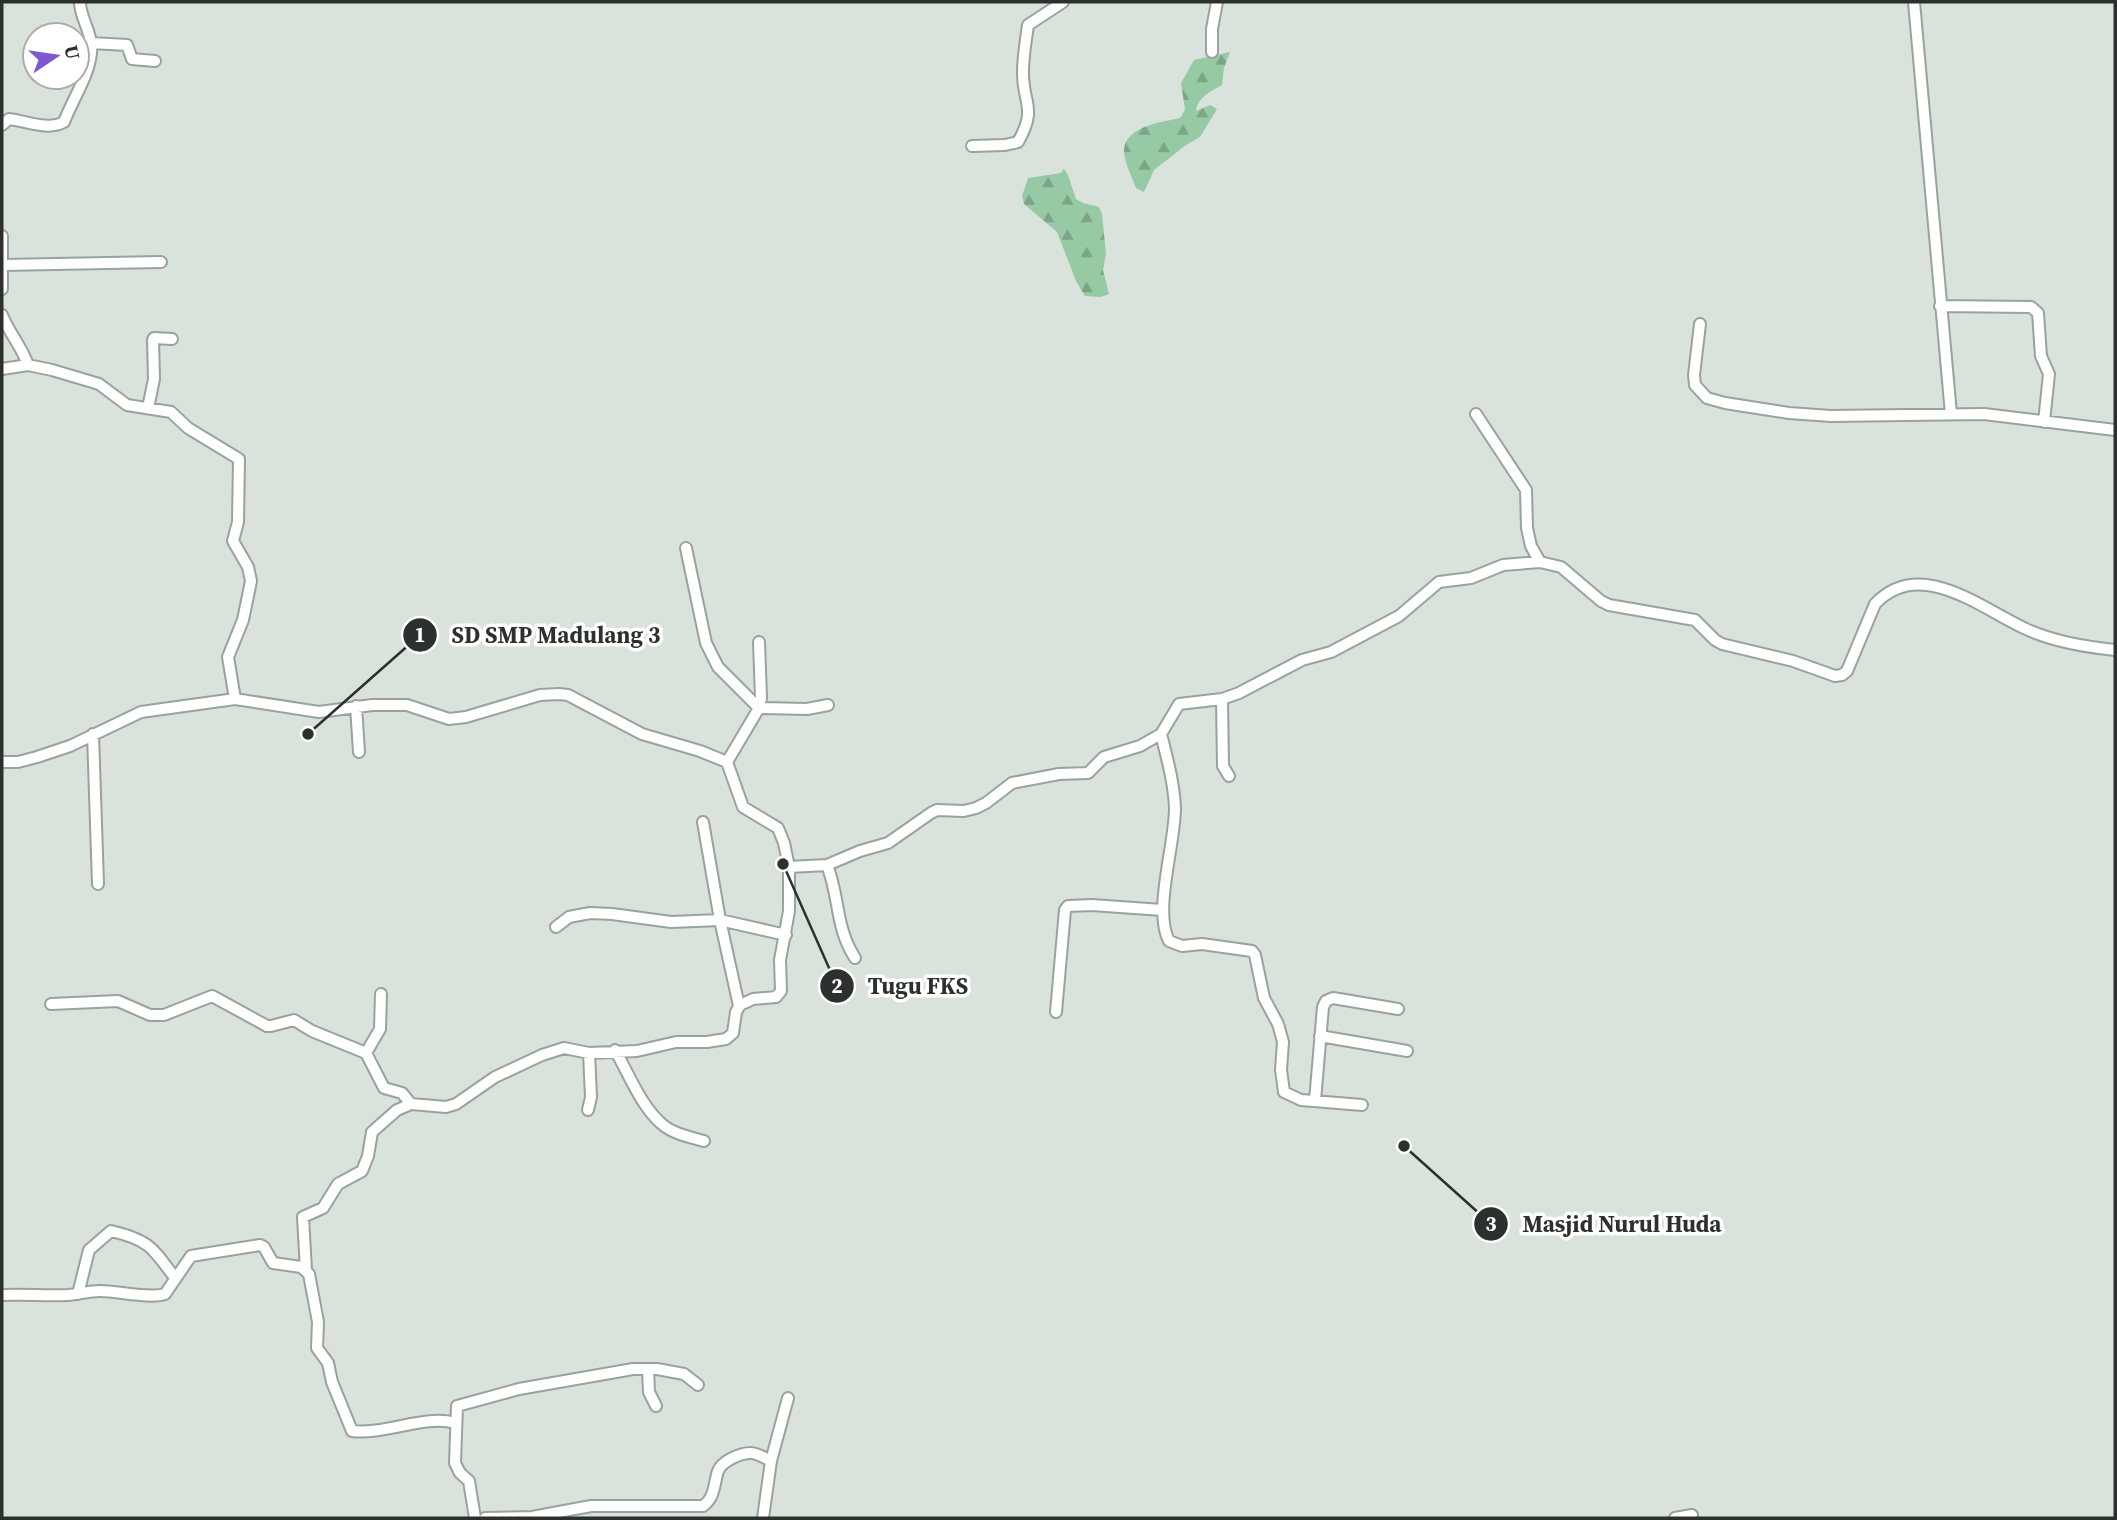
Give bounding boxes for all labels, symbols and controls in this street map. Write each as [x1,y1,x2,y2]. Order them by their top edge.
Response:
north arrow [21,21,91,91]
text: U [58,42,87,62]
callout: SD SMP Madulang 3 [403,613,675,657]
text: SD SMP Madulang 3 [452,619,660,651]
text: 1 [414,620,426,649]
callout: Tugu FKS [819,964,983,1008]
text: Tugu FKS [868,970,968,1002]
text: 2 [831,971,843,1000]
callout: Masjid Nurul Huda [1474,1202,1736,1246]
text: Masjid Nurul Huda [1522,1208,1722,1240]
text: 3 [1485,1209,1497,1238]

